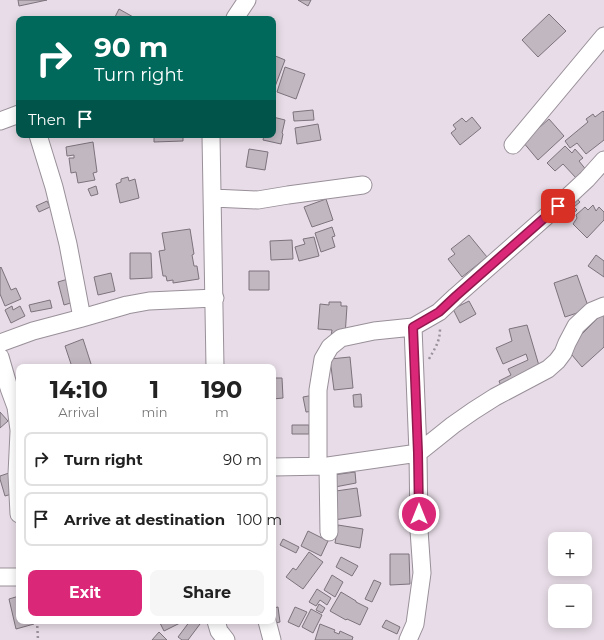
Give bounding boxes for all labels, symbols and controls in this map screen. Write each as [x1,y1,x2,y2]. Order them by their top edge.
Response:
text: 90 m [94,30,168,64]
icon: right [28,32,80,84]
text: Turn right [94,64,184,86]
icon: arrive [74,108,96,130]
text: Then [28,110,66,129]
pin [541,189,575,223]
icon: arrive [547,195,569,217]
text: 14:10 [50,375,108,404]
text: 1 [150,375,159,404]
text: 190 [201,375,242,404]
text: Arrival [58,404,99,420]
text: min [142,404,168,420]
text: m [215,404,229,420]
icon: right [30,448,52,470]
text: Turn right [64,450,143,469]
text: 90 m [223,450,262,469]
position arrow [398,493,440,535]
icon: arrive [30,508,52,530]
text: Arrive at destination [64,510,225,529]
text: 100 m [237,510,282,529]
map controls [548,532,592,628]
button: + [548,532,592,576]
button: Exit [28,570,142,616]
button: Share [150,570,264,616]
button: − [548,584,592,628]

